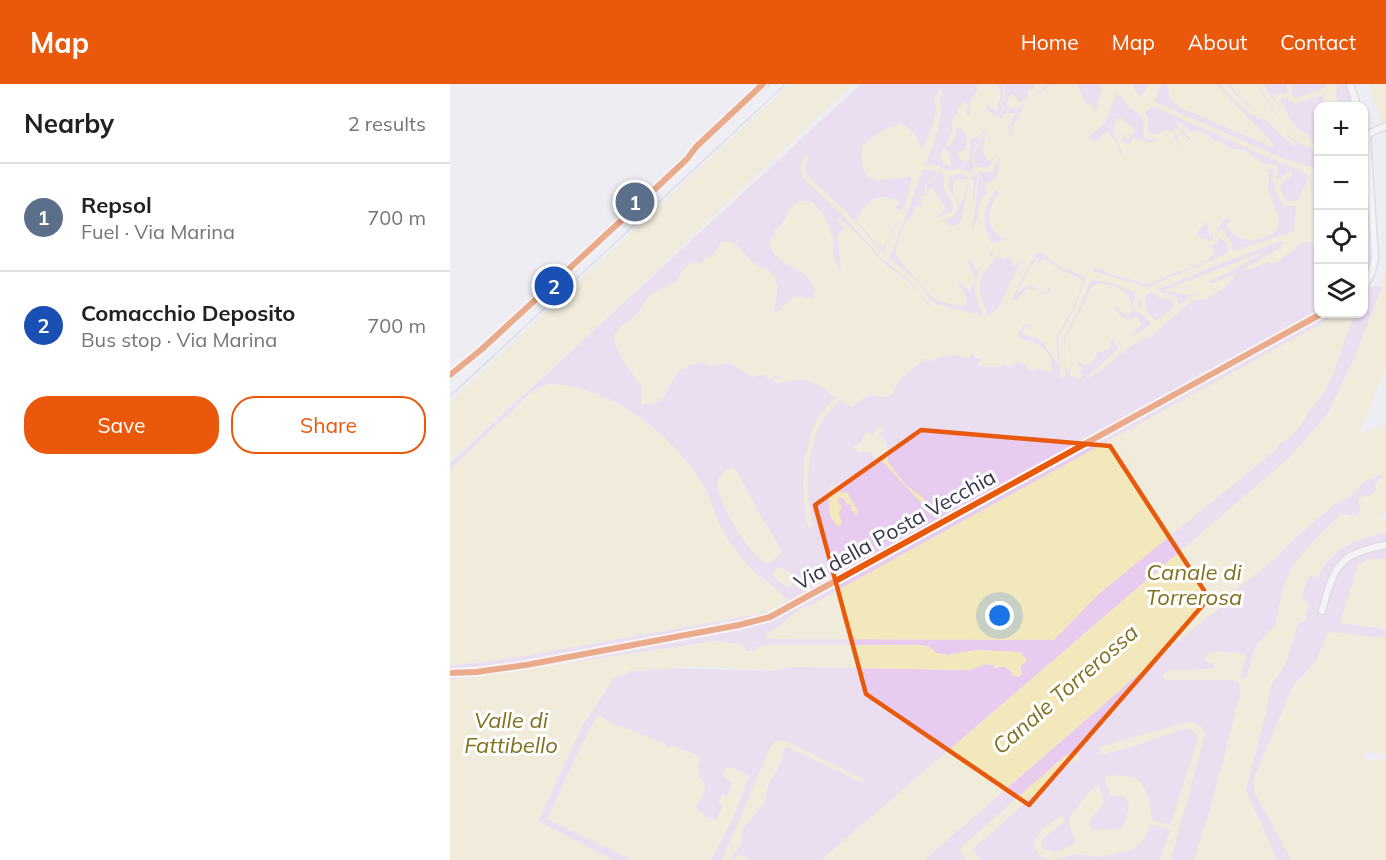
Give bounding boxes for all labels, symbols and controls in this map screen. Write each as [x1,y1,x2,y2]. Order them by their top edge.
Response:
text: Map [30,25,89,60]
text: Home [1021,29,1079,55]
text: Map [1112,29,1155,55]
text: About [1188,29,1247,55]
text: Contact [1280,29,1356,55]
map controls [1314,102,1368,318]
button: + [1314,102,1368,156]
text: Nearby [24,107,114,140]
text: 2 results [348,111,426,136]
button: − [1314,156,1368,210]
pin: 1 [616,180,654,224]
text: Repsol [81,191,152,219]
text: 1 [38,205,50,230]
text: 700 m [367,205,426,230]
button: locate [1314,210,1368,264]
text: Fuel · Via Marina [81,219,235,244]
pin: 2 [534,264,574,308]
button: layers [1314,264,1368,318]
text: Comacchio Deposito [81,299,295,327]
text: 2 [38,313,50,338]
text: 700 m [367,313,426,338]
text: Bus stop · Via Marina [81,327,277,352]
button: Save [24,396,219,454]
button: Share [231,396,426,454]
street label: Via della Posta Vecchia [789,463,1000,595]
water label: Canale di Torrerosa [1146,558,1242,611]
your location [985,601,1014,630]
water label: Canale Torrerossa [986,618,1144,760]
water label: Valle di Fattibello [464,706,558,759]

